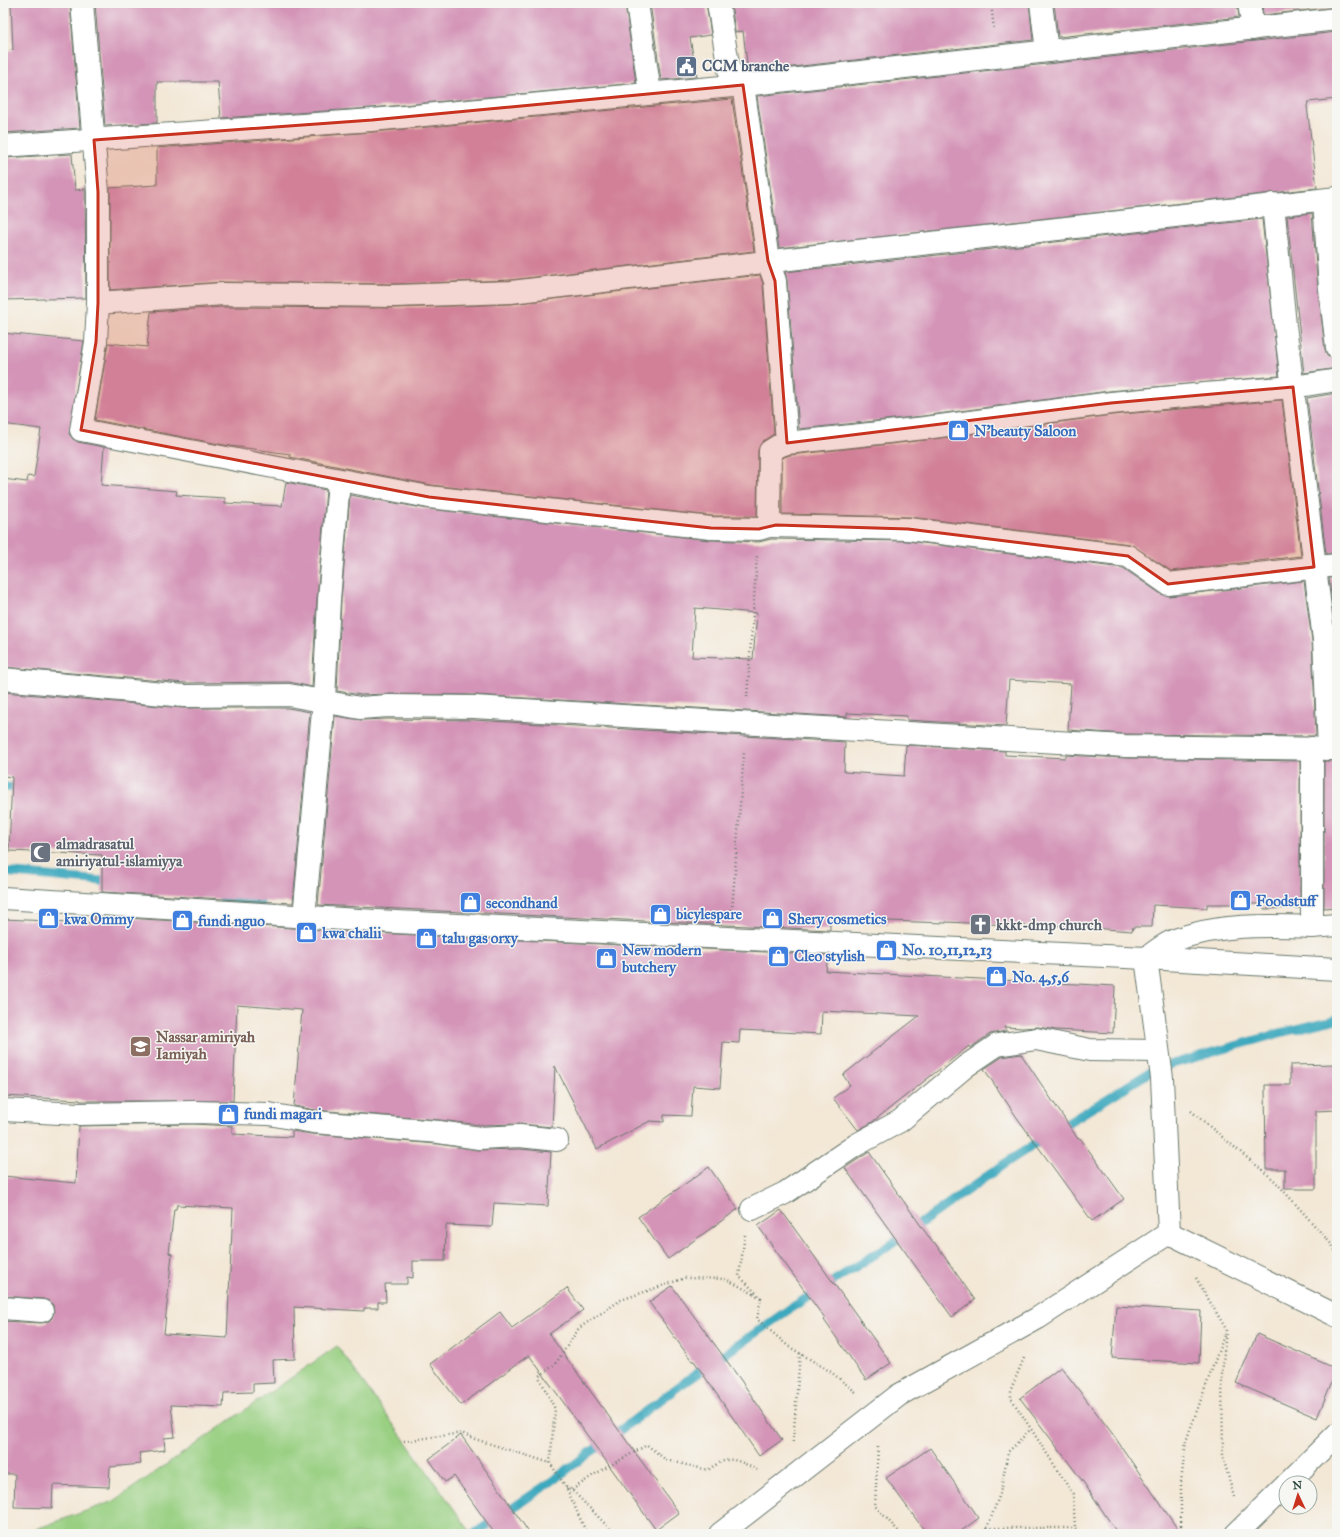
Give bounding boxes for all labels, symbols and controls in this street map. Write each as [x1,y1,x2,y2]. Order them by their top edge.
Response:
public building icon: CCM branche [673,53,699,79]
place label: CCM branche [702,57,790,75]
shop icon: N'beauty Saloon [946,418,972,444]
place label: N'beauty Saloon [974,422,1077,441]
place label: almadrasatul amiriyatul-islamiyya [56,835,183,871]
mosque icon: almadrasatul amiriyatul-islamiyya [28,840,54,866]
shop icon: Foodstuff [1228,888,1254,914]
shop icon: secondhand [457,890,483,916]
place label: Foodstuff [1256,892,1319,910]
place label: secondhand [486,894,558,912]
shop icon: bicylespare [647,901,673,927]
place label: bicylespare [675,905,743,924]
shop icon: kwa Ommy [36,906,62,932]
shop icon: Shery cosmetics [760,906,786,932]
shop icon: fundi nguo [169,908,195,934]
place label: kwa Ommy [64,910,135,929]
place label: Shery cosmetics [788,910,887,929]
place label: fundi nguo [197,912,265,931]
church icon: kkkt-dmp church [967,912,993,938]
place label: kkkt-dmp church [996,916,1103,935]
shop icon: kwa chalii [294,920,320,946]
place label: kwa chalii [322,924,382,942]
shop icon: talu gas orxy [414,925,440,951]
place label: talu gas orxy [441,929,519,948]
shop icon: No. 10,11,12,13 [874,937,900,963]
place label: New modern butchery [621,941,702,977]
place label: No. 10,11,12,13 [902,941,992,960]
shop icon: Cleo stylish [766,943,792,969]
shop icon: New modern butchery [593,946,619,972]
place label: Cleo stylish [794,947,866,966]
shop icon: No. 4,5,6 [984,964,1010,990]
place label: No. 4,5,6 [1012,968,1070,987]
place label: Nassar amiriyah Iamiyah [156,1028,256,1064]
school or university icon: Nassar amiriyah Iamiyah [128,1033,154,1059]
shop icon: fundi magari [215,1101,241,1127]
place label: fundi magari [243,1105,323,1124]
north arrow [1278,1475,1318,1515]
text: N [1292,1479,1303,1492]

